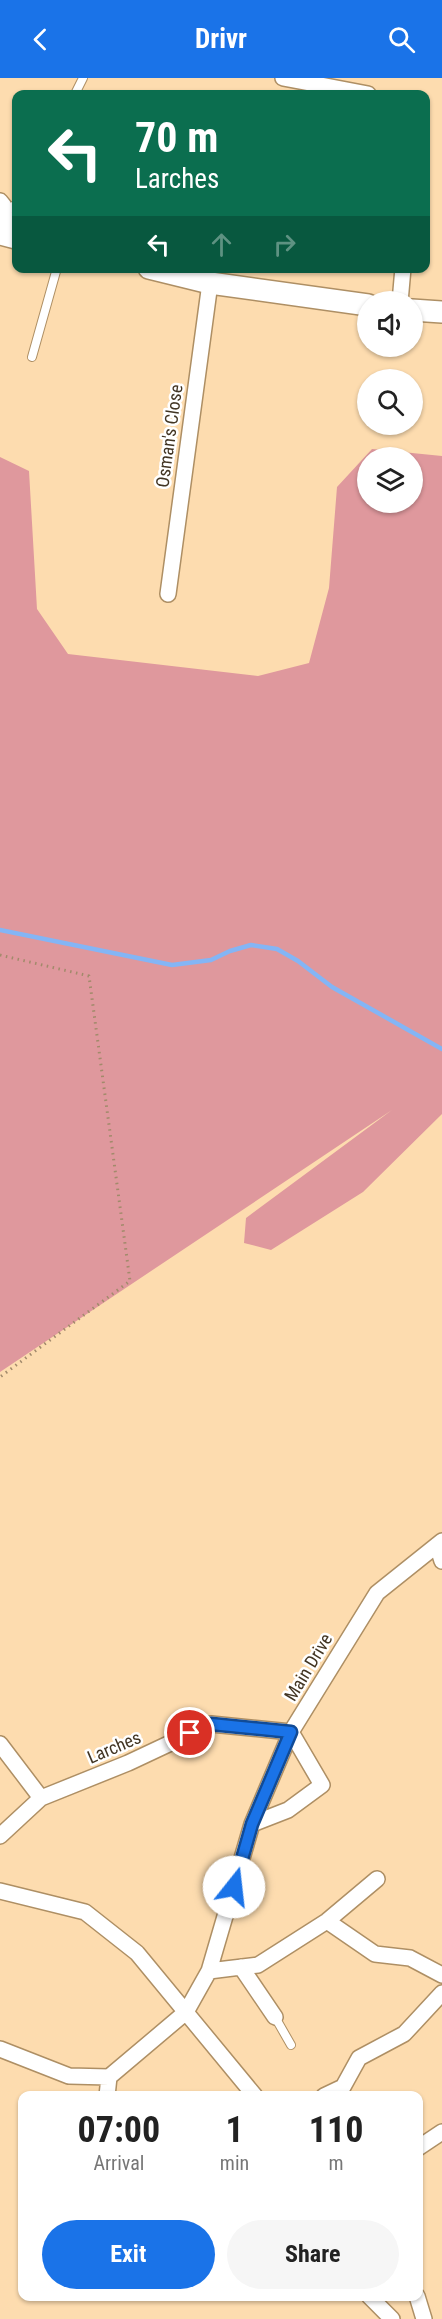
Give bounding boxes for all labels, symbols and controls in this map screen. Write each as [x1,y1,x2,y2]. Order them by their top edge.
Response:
icon: back [24,23,57,56]
text: Drivr [195,23,247,55]
icon: search [385,23,418,56]
text: 70 m [135,113,218,162]
icon: left [36,114,114,192]
text: Larches [135,163,219,195]
icon: left [142,228,175,261]
icon: ahead [205,228,238,261]
icon: right [268,228,301,261]
map controls [357,291,423,513]
button: sound [357,291,423,357]
button: search [357,369,423,435]
street label: Osman's Close [151,383,187,489]
button: layers [357,447,423,513]
street label: Main Drive [280,1629,336,1705]
pin [164,1707,215,1758]
icon: arrive [173,1716,206,1749]
street label: Larches [84,1726,144,1768]
position arrow [202,1855,266,1919]
text: 07:00 [78,2109,160,2151]
text: 1 [225,2109,244,2151]
text: 110 [309,2109,363,2151]
text: Arrival [93,2151,144,2175]
text: min [220,2151,249,2175]
text: m [329,2151,344,2175]
button: Exit [42,2220,215,2289]
button: Share [227,2220,399,2289]

